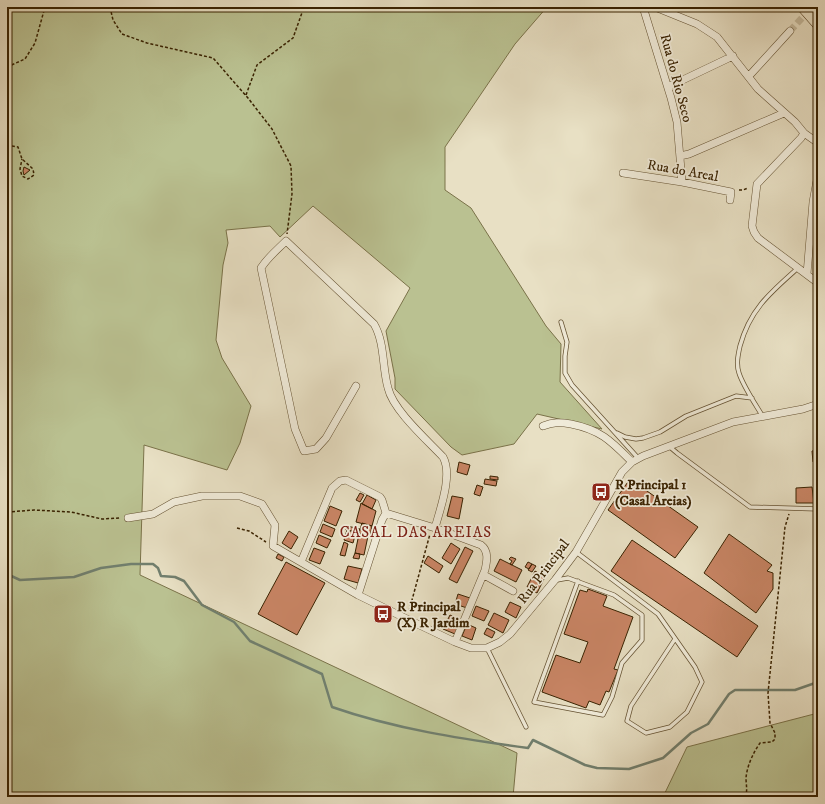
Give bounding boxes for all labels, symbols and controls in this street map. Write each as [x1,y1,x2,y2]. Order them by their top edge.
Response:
street label: Rua do Rio Seco [656,32,696,124]
street label: Rua do Areal [646,156,721,186]
place label: R Principal 1 (Casal Areias) [615,476,692,510]
bus stop icon: R Principal 1 (Casal Areias) [590,481,612,503]
district label: CASAL DAS AREIAS [340,523,492,542]
street label: Rua Principal [514,535,574,607]
place label: R Principal (X) R Jardim [397,598,470,632]
bus stop icon: R Principal (X) R Jardim [372,603,394,625]

